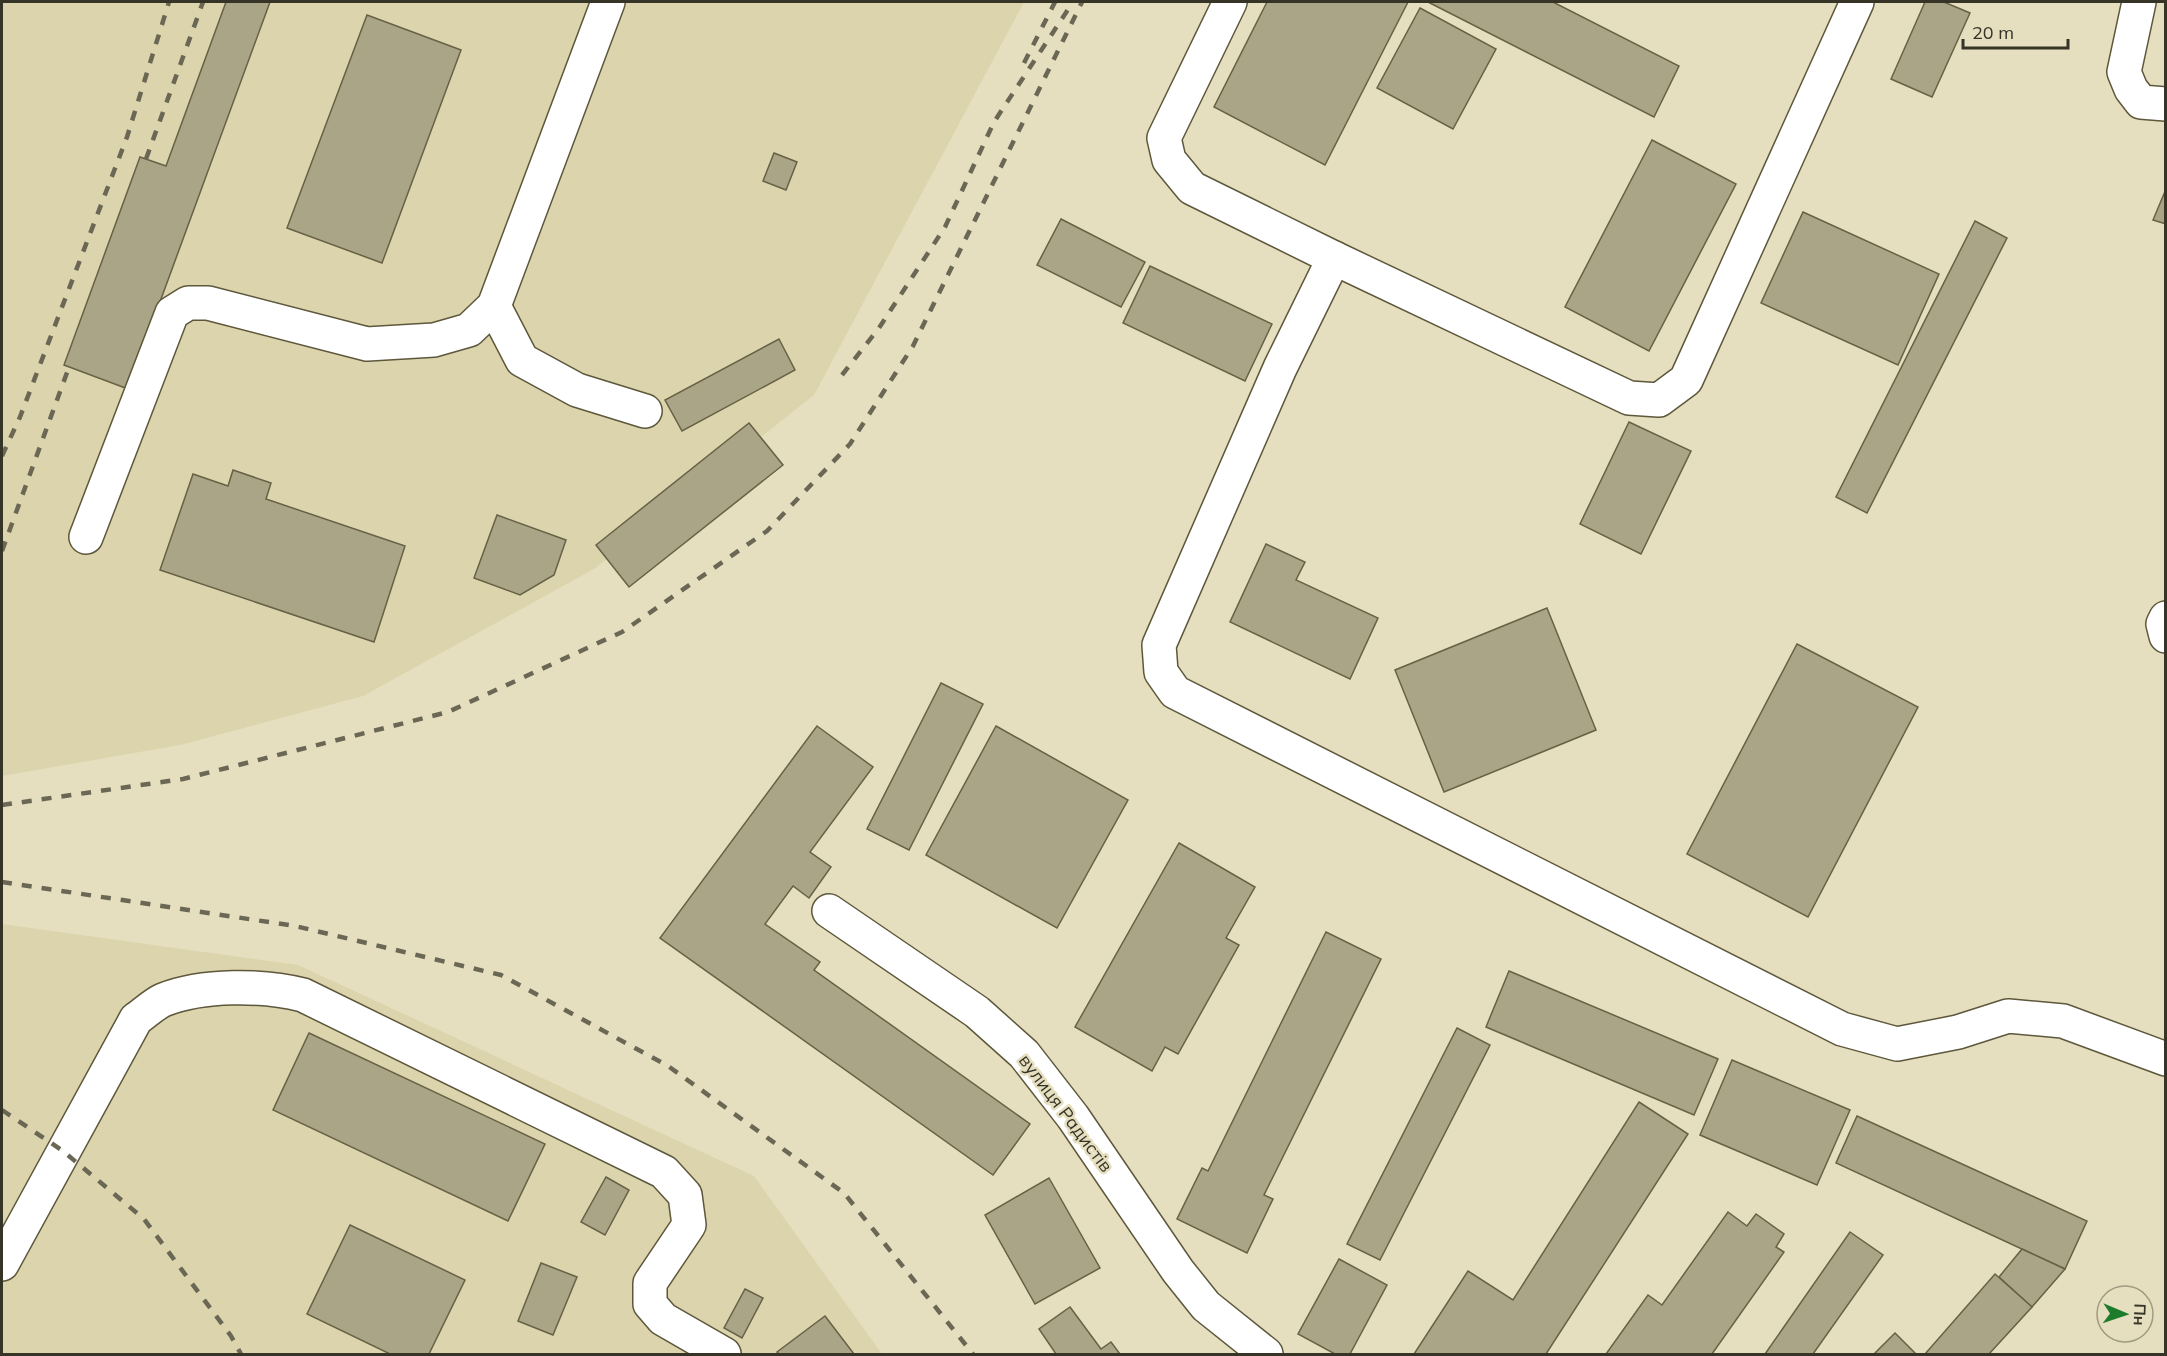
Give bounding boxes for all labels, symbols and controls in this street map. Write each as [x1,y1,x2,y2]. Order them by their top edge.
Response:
scale bar [1963,12,2068,50]
text: 20 m [1972,21,2014,44]
street label: вулиця Радистів [1014,1049,1118,1177]
north arrow [2095,1284,2155,1344]
text: Пн [2130,1303,2150,1326]

